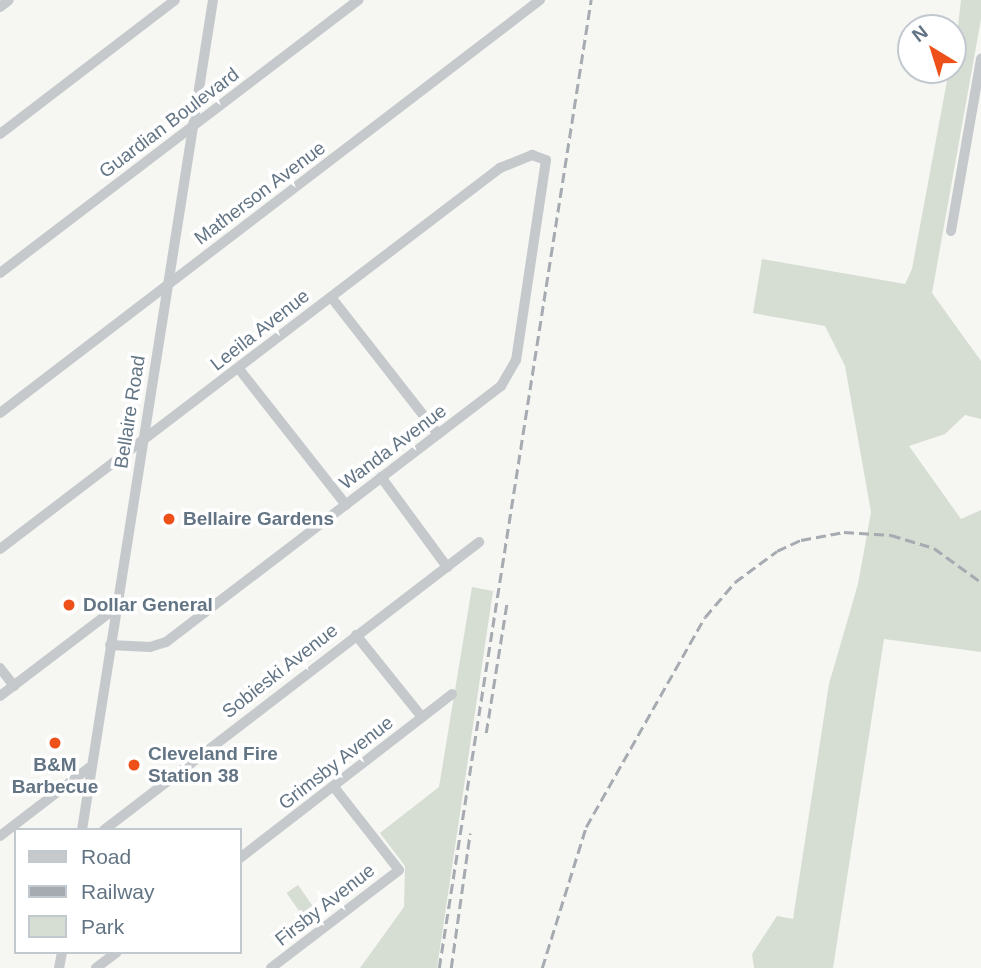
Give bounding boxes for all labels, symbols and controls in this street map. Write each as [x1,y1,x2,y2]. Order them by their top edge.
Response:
north arrow [897,14,967,84]
text: N [908,21,932,46]
street label: Guardian Boulevard [95,63,243,183]
street label: Matherson Avenue [190,136,330,250]
street label: Leeila Avenue [206,284,314,376]
street label: Bellaire Road [110,354,150,470]
street label: Wanda Avenue [335,399,451,495]
place label: Bellaire Gardens [183,508,334,530]
marker: Bellaire Gardens [161,511,177,527]
place label: Dollar General [83,594,213,616]
marker: Dollar General [61,597,77,613]
street label: Sobieski Avenue [217,619,343,723]
street label: Grimsby Avenue [274,711,398,815]
marker: B&M Barbecue [47,735,63,751]
place label: Cleveland Fire Station 38 [148,743,278,787]
place label: B&M Barbecue [12,754,98,798]
marker: Cleveland Fire Station 38 [126,757,142,773]
legend [14,828,242,954]
text: Road [81,845,131,868]
street label: Firsby Avenue [270,859,380,951]
text: Railway [81,880,155,903]
text: Park [81,915,124,938]

